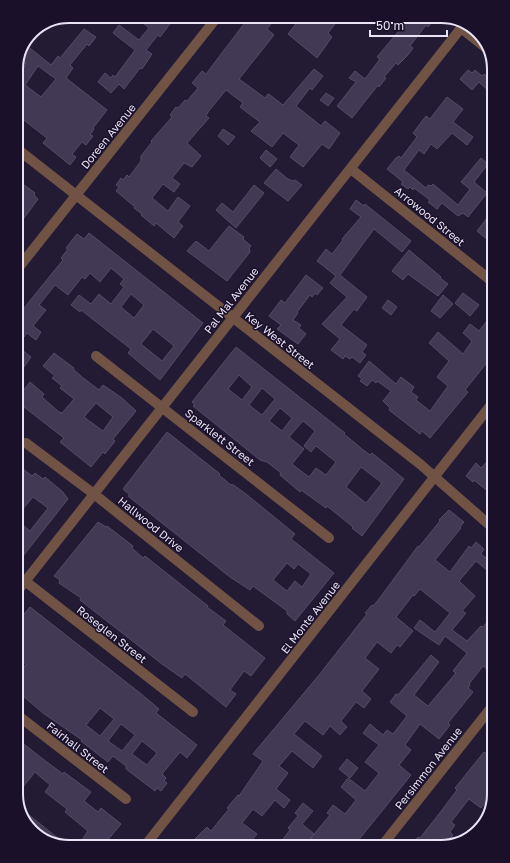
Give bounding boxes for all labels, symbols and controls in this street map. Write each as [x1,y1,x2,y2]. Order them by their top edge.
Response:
scale bar [370,12,447,38]
text: 50 m [376,18,404,33]
street label: Doreen Avenue [78,101,138,171]
street label: Arrowood Street [392,184,468,248]
street label: Pal Mal Avenue [201,264,261,336]
street label: Key West Street [243,309,317,371]
street label: Sparklett Street [183,406,257,468]
street label: Hallwood Drive [116,494,186,554]
street label: El Monte Avenue [278,578,342,656]
street label: Roseglen Street [75,603,149,665]
street label: Fairhall Street [44,719,112,775]
street label: Persimmon Avenue [392,724,464,812]

